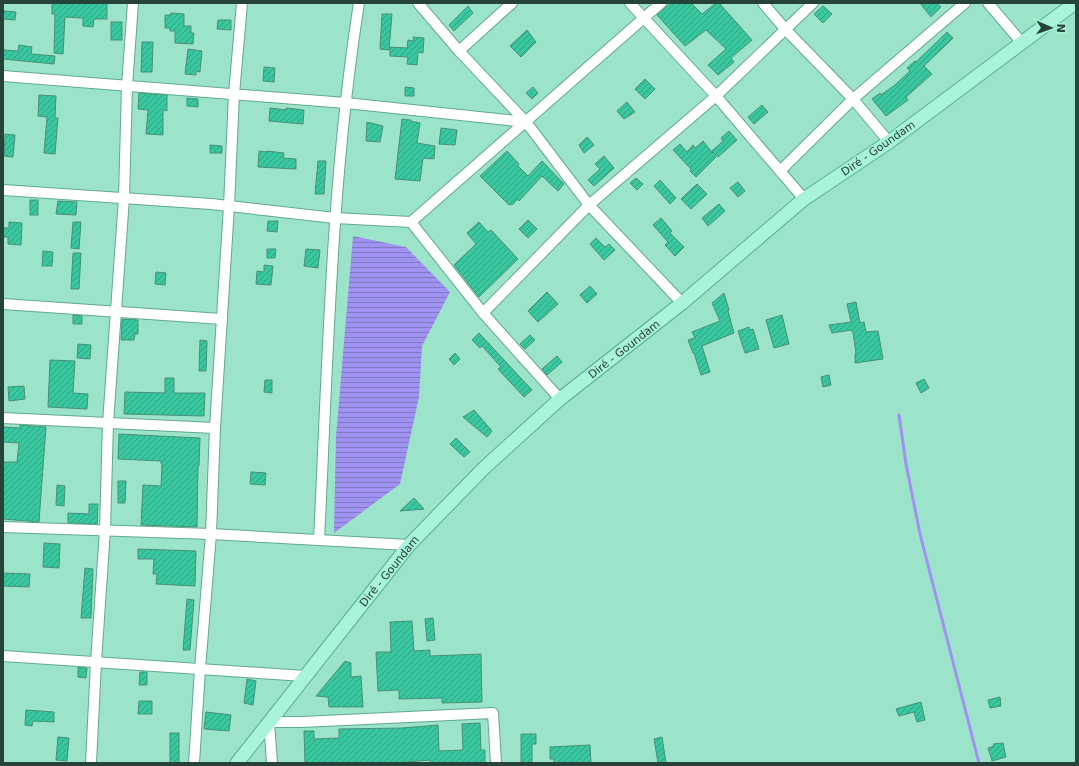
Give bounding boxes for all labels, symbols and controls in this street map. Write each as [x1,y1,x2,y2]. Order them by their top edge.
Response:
north arrow [1031,8,1071,48]
text: N [1054,23,1067,33]
street label: Diré - Goundam [839,118,918,179]
street label: Diré - Goundam [586,317,663,381]
street label: Diré - Goundam [357,533,422,609]

